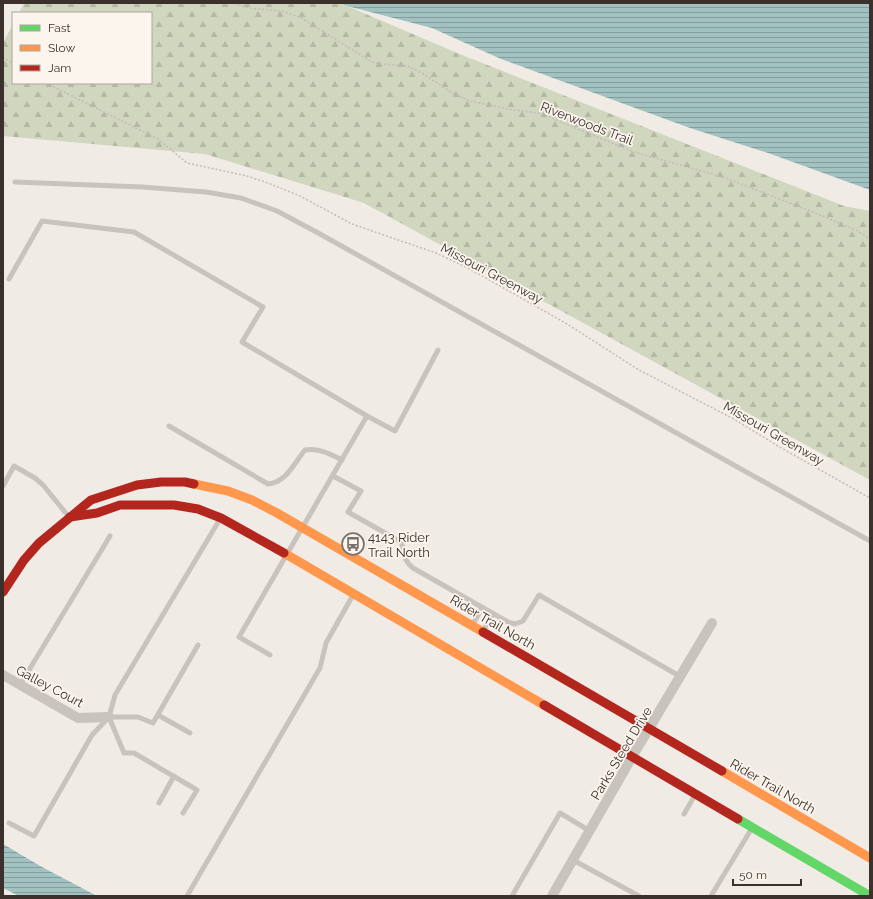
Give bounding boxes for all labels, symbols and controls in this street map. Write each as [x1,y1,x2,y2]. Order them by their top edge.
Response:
legend [12,12,152,84]
text: Fast [48,21,71,35]
text: Slow [48,41,75,55]
text: Jam [48,61,71,75]
street label: Riverwoods Trail [538,99,636,148]
street label: Missouri Greenway [438,240,545,307]
street label: Missouri Greenway [721,399,827,468]
place label: 4143 Rider Trail North [368,530,430,560]
bus stop icon: 4143 Rider Trail North [340,531,366,557]
street label: Rider Trail North [447,592,538,653]
street label: Galley Court [13,662,87,711]
street label: Parks Steed Drive [588,704,655,802]
street label: Rider Trail North [727,756,818,817]
scale bar [733,861,801,887]
text: 50 m [739,868,767,882]

